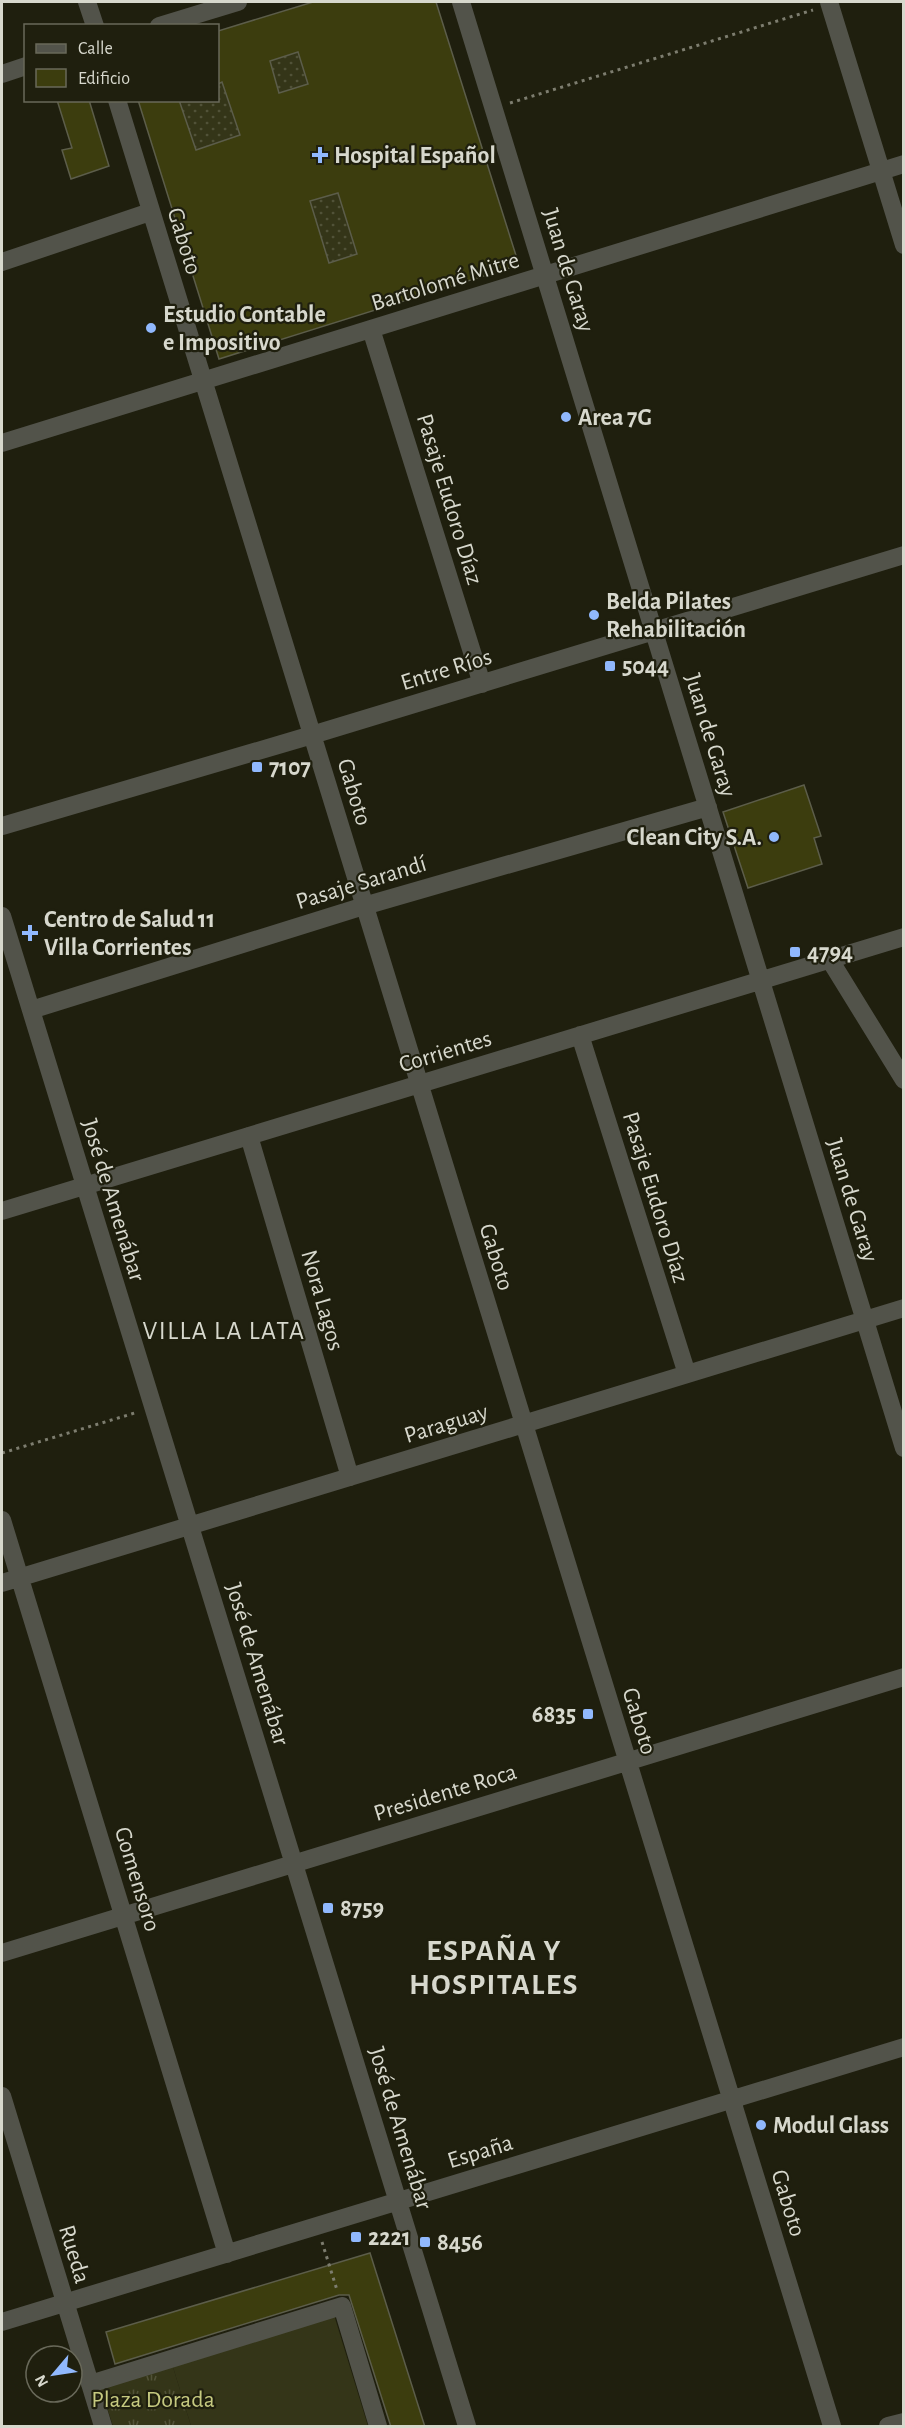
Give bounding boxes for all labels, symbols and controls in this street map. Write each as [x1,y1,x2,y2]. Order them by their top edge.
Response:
legend [24,24,219,102]
text: Calle [78,40,113,58]
text: Edificio [78,70,130,88]
place label: Hospital Español [334,144,496,168]
marker: Hospital Español [311,146,329,164]
street label: Gaboto [163,205,206,278]
street label: Juan de Garay [538,206,598,335]
street label: Bartolomé Mitre [368,248,522,316]
place label: Estudio Contable e Impositivo [163,303,326,355]
marker: Estudio Contable e Impositivo [144,321,158,335]
place label: Area 7G [578,406,652,430]
marker: Area 7G [559,410,573,424]
street label: Pasaje Eudoro Díaz [412,411,486,588]
place label: Belda Pilates Rehabilitación [606,590,746,642]
marker: Belda Pilates Rehabilitación [587,608,601,622]
street label: Entre Ríos [398,645,495,695]
place label: 5044 [622,655,669,679]
marker: 5044 [603,659,617,673]
street label: Juan de Garay [680,671,740,800]
place label: 7107 [269,756,311,780]
street label: Gaboto [333,756,376,829]
marker: 7107 [250,760,264,774]
place label: Clean City S.A. [627,826,762,850]
marker: Clean City S.A. [767,830,781,844]
street label: Pasaje Sarandí [293,852,430,914]
place label: Centro de Salud 11 Villa Corrientes [44,908,215,960]
marker: Centro de Salud 11 Villa Corrientes [21,924,39,942]
place label: 4794 [807,941,853,965]
marker: 4794 [788,945,802,959]
street label: Corrientes [396,1027,495,1077]
street label: Pasaje Eudoro Díaz [618,1109,692,1286]
street label: José de Amenábar [77,1116,149,1285]
street label: Juan de Garay [822,1136,882,1265]
street label: Gaboto [475,1221,518,1294]
street label: Nora Lagos [296,1247,348,1353]
district label: VILLA LA LATA [143,1318,305,1344]
street label: Paraguay [402,1400,491,1448]
street label: José de Amenábar [221,1580,293,1749]
street label: Gaboto [618,1685,661,1758]
place label: 6835 [532,1703,576,1727]
marker: 6835 [581,1707,595,1721]
street label: Presidente Roca [371,1760,520,1826]
street label: Gomensoro [110,1824,164,1934]
place label: 8759 [340,1897,384,1921]
marker: 8759 [321,1901,335,1915]
district label: ESPAÑA Y HOSPITALES [409,1934,579,2000]
street label: José de Amenábar [364,2044,436,2213]
place label: Modul Glass [773,2114,889,2138]
marker: Modul Glass [754,2118,768,2132]
street label: España [445,2131,516,2173]
street label: Gaboto [767,2167,810,2240]
street label: Rueda [54,2222,94,2286]
place label: 2221 [368,2226,411,2250]
marker: 2221 [349,2230,363,2244]
place label: 8456 [437,2231,483,2255]
marker: 8456 [418,2235,432,2249]
north arrow [24,2344,84,2404]
text: N [32,2372,51,2390]
park label: Plaza Dorada [91,2388,215,2412]

